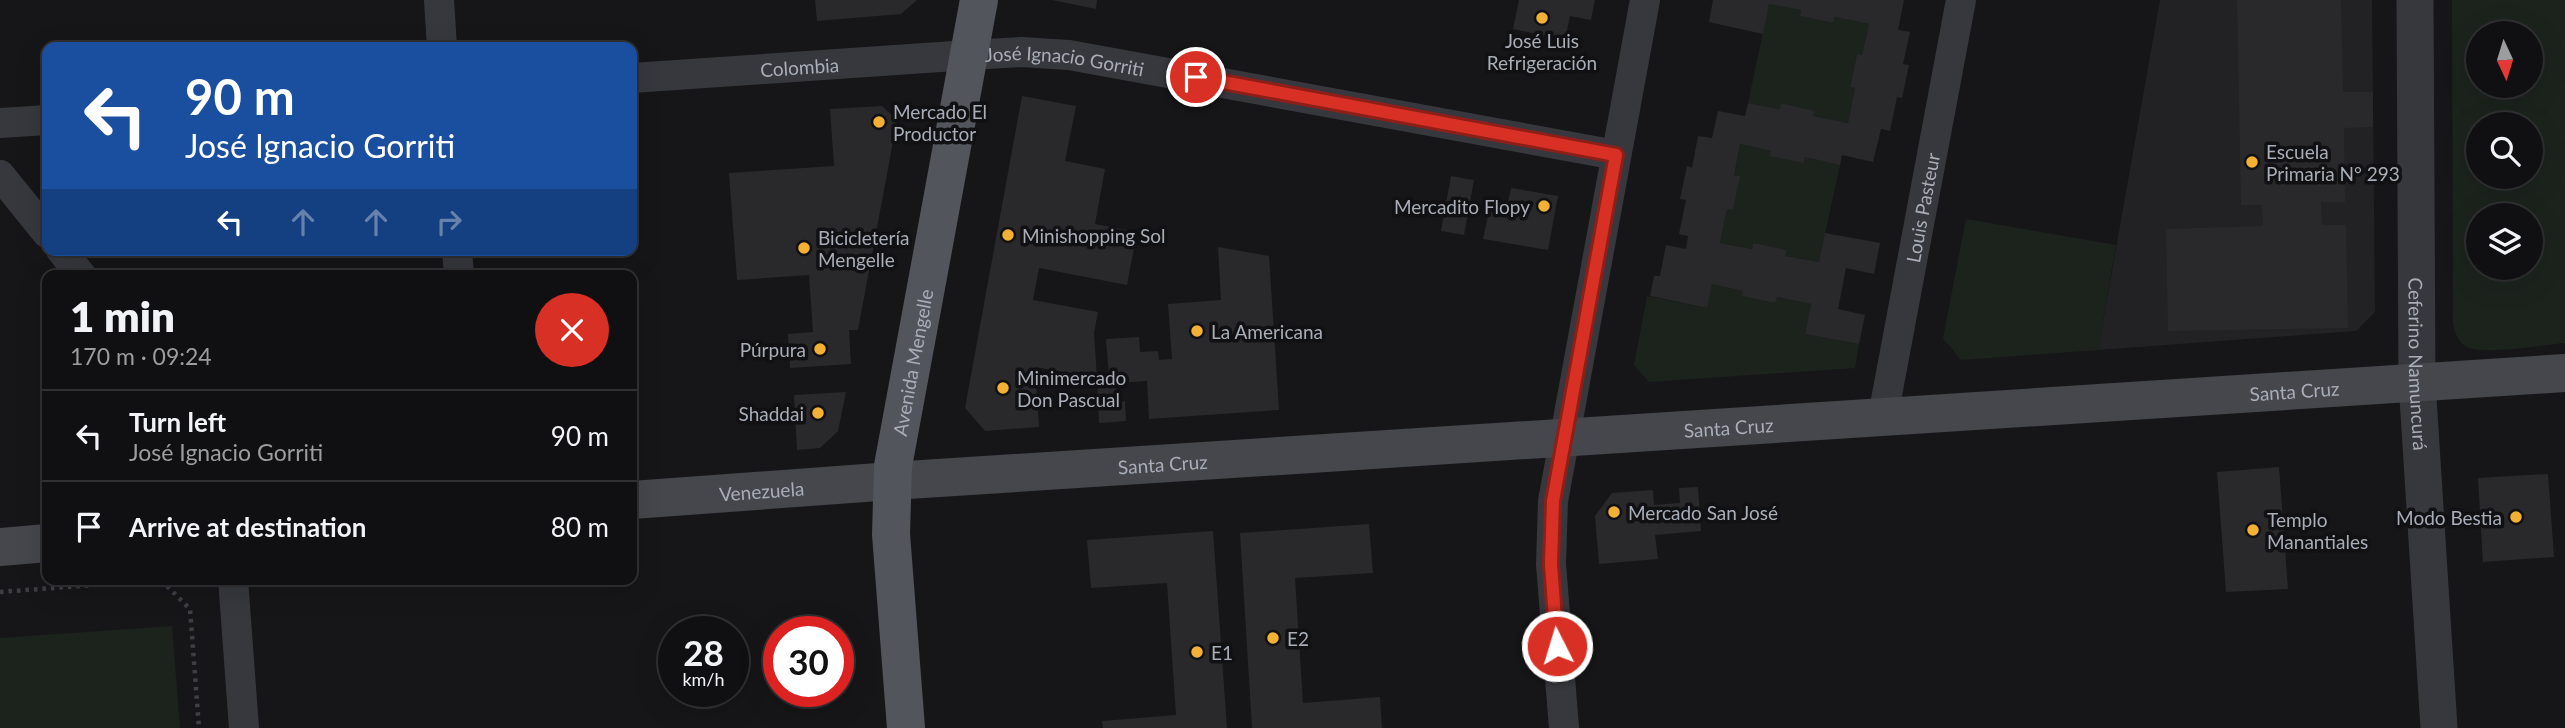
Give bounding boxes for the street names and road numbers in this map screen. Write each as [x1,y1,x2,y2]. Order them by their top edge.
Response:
street label: José Ignacio Gorriti [984,40,1146,80]
street label: Colombia [759,52,840,81]
street label: Louis Pasteur [1901,151,1944,264]
street label: Ceferino Namuncurá [2405,277,2433,451]
street label: Avenida Mengelle [887,287,937,438]
street label: Santa Cruz [2249,376,2340,405]
street label: Santa Cruz [1683,413,1774,441]
street label: Santa Cruz [1117,449,1208,478]
street label: Venezuela [718,476,805,505]

